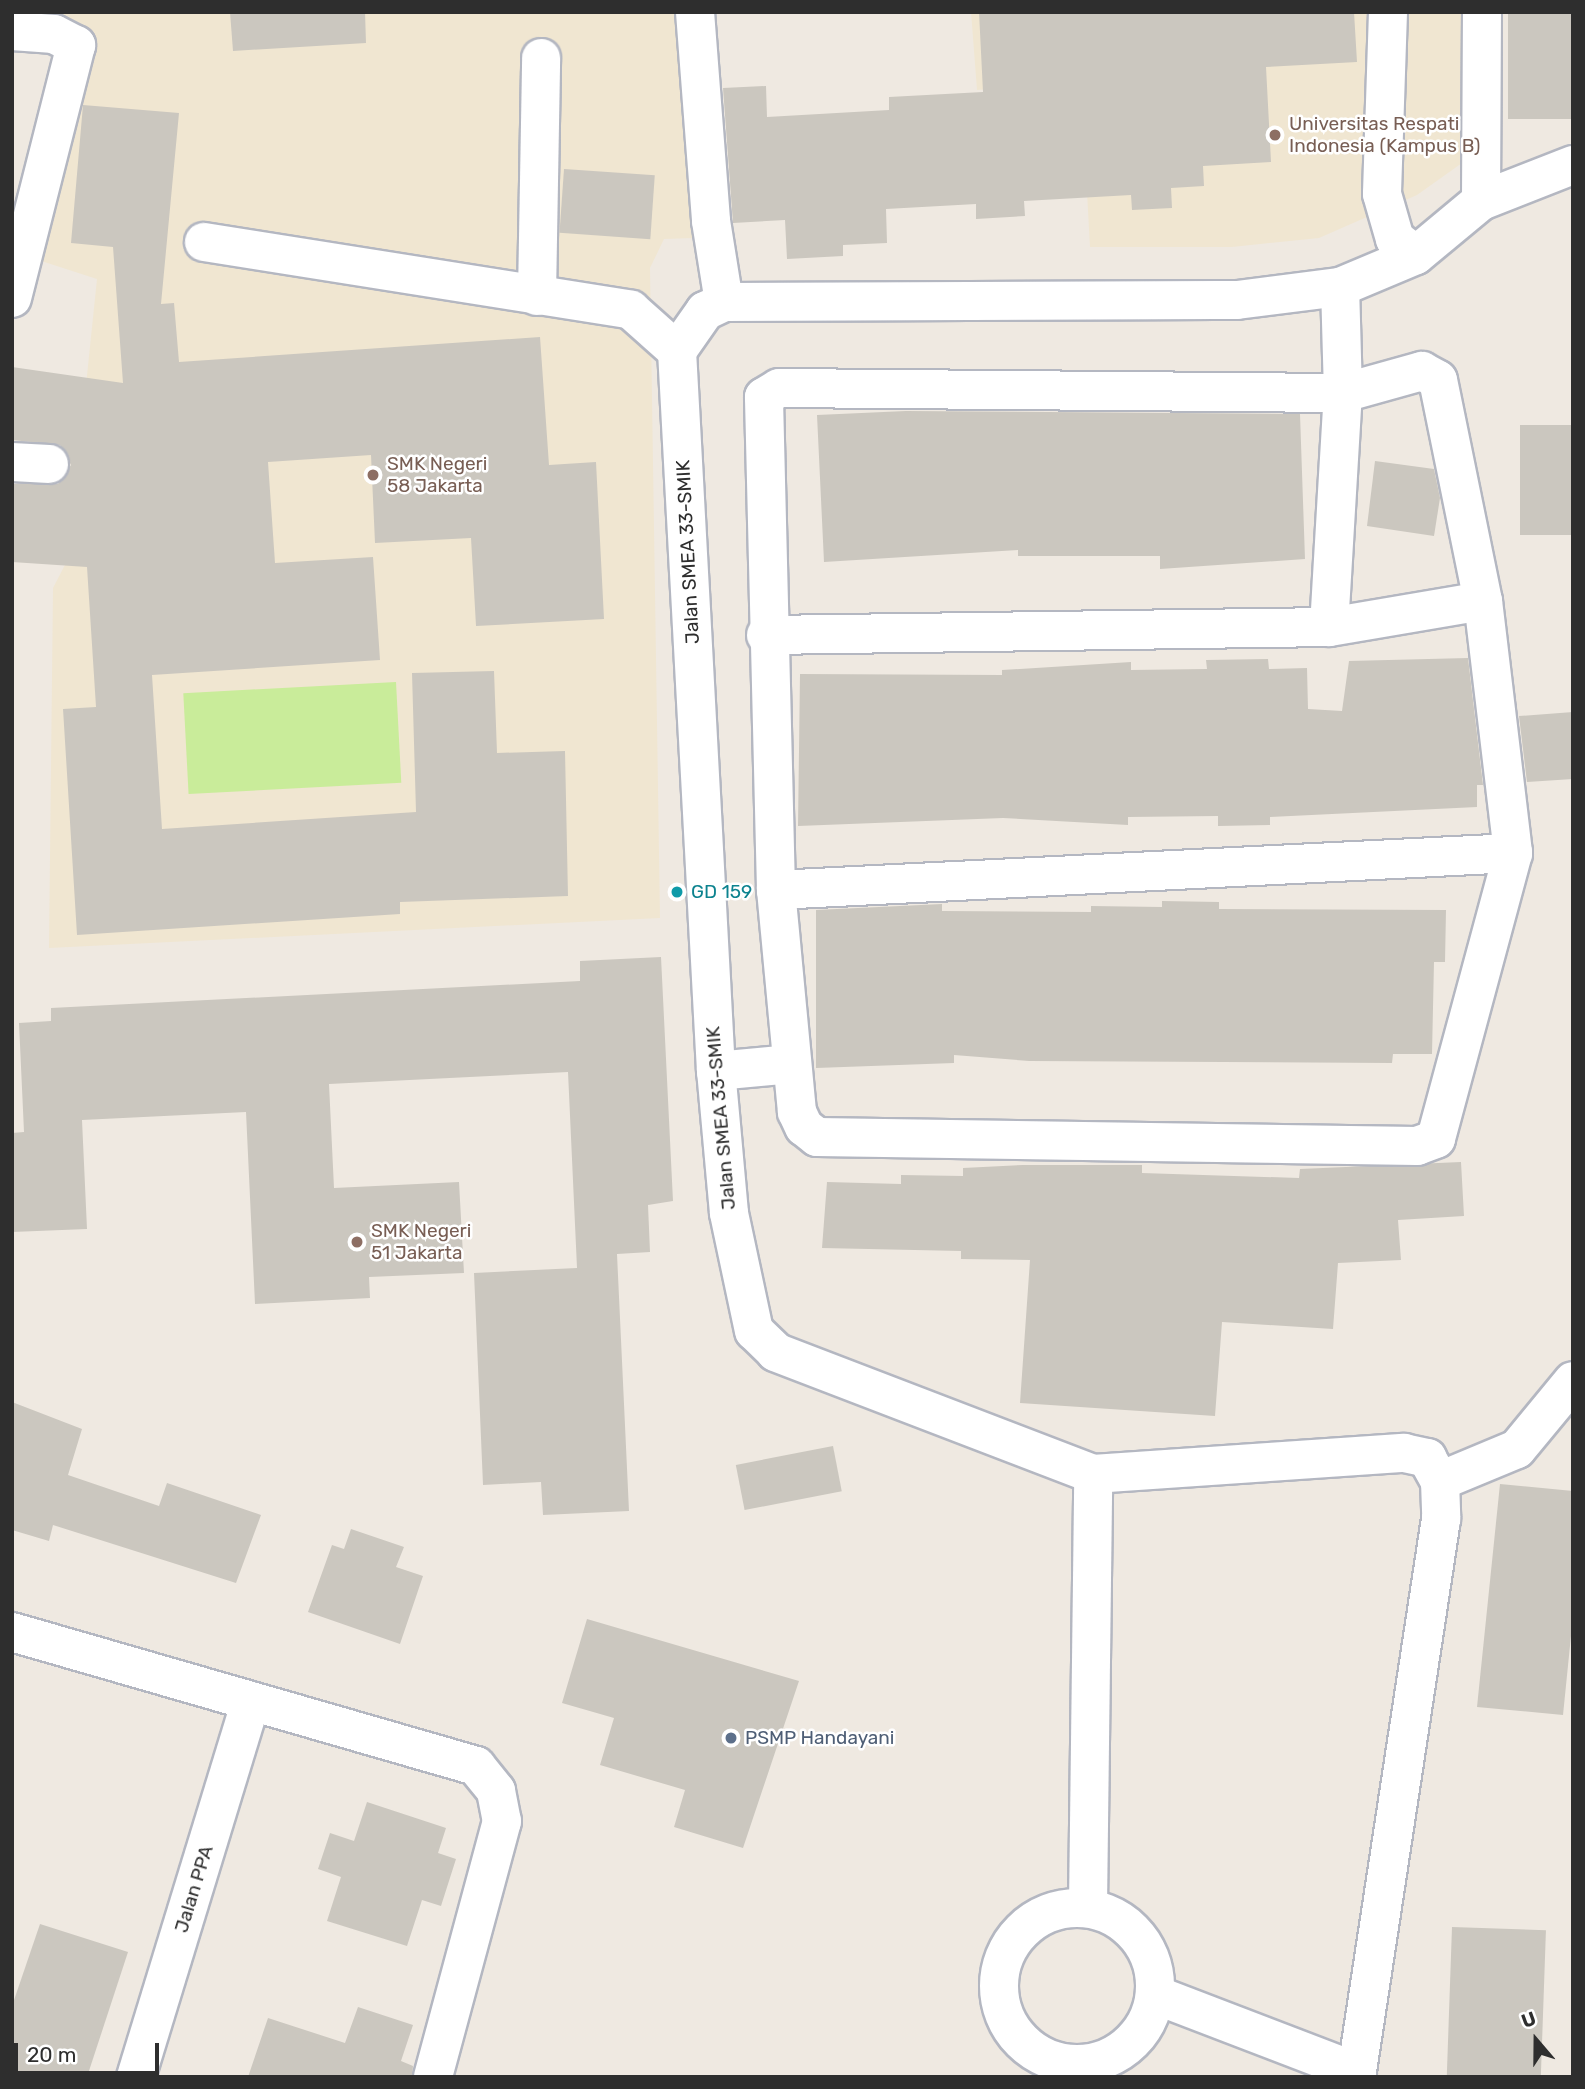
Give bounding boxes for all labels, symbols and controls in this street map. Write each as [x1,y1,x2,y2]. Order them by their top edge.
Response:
place label: Universitas Respati Indonesia (Kampus B) [1289,113,1480,157]
marker: Universitas Respati Indonesia (Kampus B) [1267,127,1283,143]
place label: SMK Negeri 58 Jakarta [387,453,488,497]
street label: Jalan SMEA 33-SMIK [672,459,704,645]
marker: SMK Negeri 58 Jakarta [365,467,381,483]
place label: GD 159 [691,881,752,903]
marker: GD 159 [669,884,685,900]
street label: Jalan SMEA 33-SMIK [702,1025,740,1211]
place label: SMK Negeri 51 Jakarta [371,1220,472,1264]
marker: SMK Negeri 51 Jakarta [349,1234,365,1250]
place label: PSMP Handayani [745,1727,895,1749]
marker: PSMP Handayani [723,1730,739,1746]
street label: Jalan PPA [170,1843,218,1935]
north arrow [1501,2005,1571,2075]
text: U [1518,2007,1539,2033]
scale bar [18,2030,163,2074]
text: 20 m [27,2042,76,2067]

